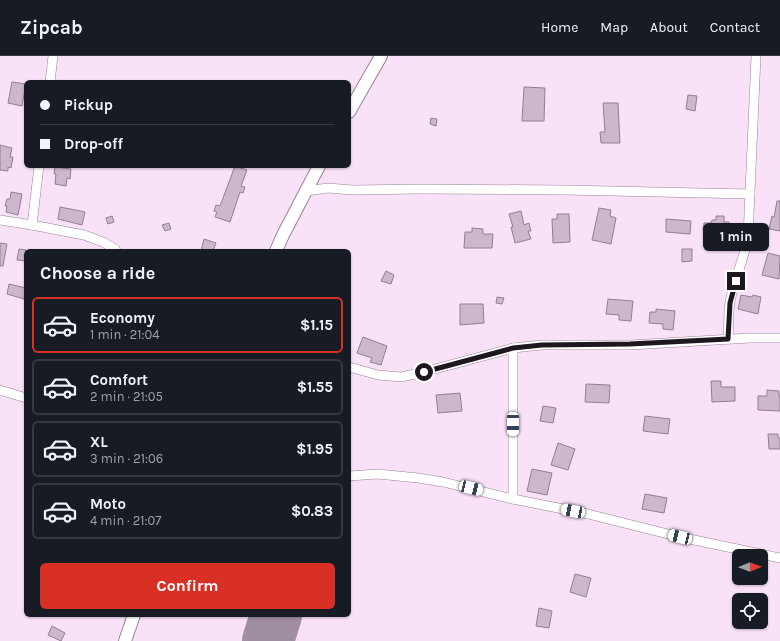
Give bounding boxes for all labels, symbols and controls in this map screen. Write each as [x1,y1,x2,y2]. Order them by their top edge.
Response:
text: Zipcab [20,17,83,39]
text: Home [541,19,578,36]
text: Map [600,19,628,36]
text: About [650,19,688,36]
text: Contact [710,19,760,36]
text: Pickup [64,96,113,114]
text: Drop-off [64,135,123,153]
callout: 1 min [703,223,769,251]
text: 1 min [720,229,752,244]
text: Choose a ride [40,262,155,284]
route end [727,272,745,290]
icon: car [42,307,78,343]
text: Economy [90,309,155,327]
text: $1.15 [300,316,333,334]
text: 1 min · 21:04 [90,327,160,342]
route start [415,363,433,381]
icon: car [42,369,78,405]
text: Comfort [90,371,148,389]
text: $1.55 [297,378,333,396]
text: 2 min · 21:05 [90,389,163,404]
car [507,412,519,436]
icon: car [42,431,78,467]
text: XL [90,433,108,451]
text: $1.95 [296,440,333,458]
text: 3 min · 21:06 [90,451,163,466]
car [458,479,484,497]
icon: car [42,493,78,529]
text: Moto [90,495,126,513]
text: $0.83 [291,502,333,520]
car [560,503,586,519]
text: 4 min · 21:07 [90,513,161,528]
car [667,528,693,546]
north arrow [732,549,768,585]
map controls [732,549,768,629]
button: Confirm [40,563,335,609]
button: locate [732,593,768,629]

